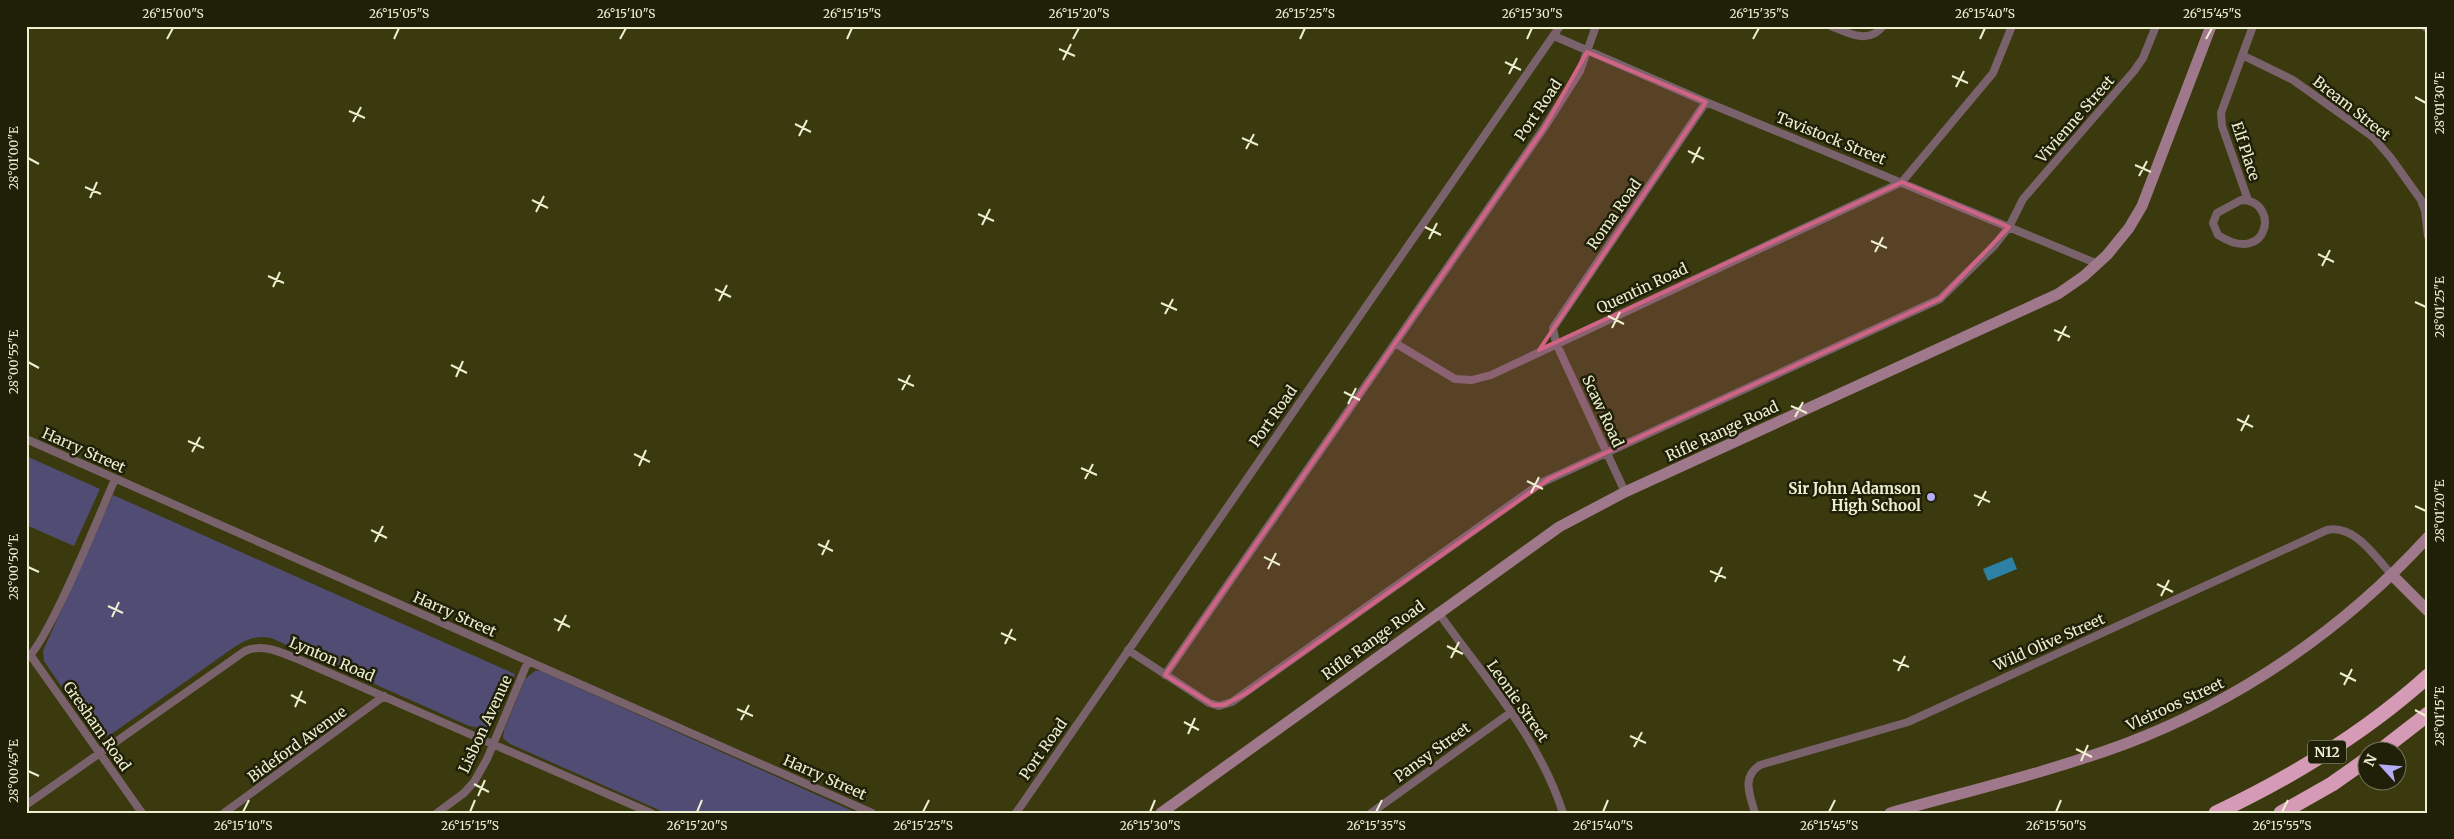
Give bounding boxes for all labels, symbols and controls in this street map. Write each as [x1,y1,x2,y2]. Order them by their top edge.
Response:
text: 26°15'00"S [142,6,204,21]
text: 26°15'05"S [369,6,429,21]
text: 26°15'10"S [597,6,655,21]
text: 26°15'15"S [823,6,881,21]
text: 26°15'20"S [1049,6,1109,21]
text: 26°15'25"S [1275,6,1335,21]
text: 26°15'30"S [1502,6,1562,21]
text: 26°15'35"S [1729,6,1789,21]
text: 26°15'40"S [1955,6,2015,21]
text: 26°15'45"S [2183,6,2241,21]
street label: Vivienne Street [2031,71,2118,167]
text: 28°01'30"E [2432,71,2447,134]
street label: Bream Street [2309,72,2395,144]
street label: Port Road [1510,75,1566,145]
street label: Tavistock Street [1773,107,1889,169]
street label: Elf Place [2228,119,2265,183]
text: 28°01'00"E [6,126,21,190]
street label: Roma Road [1583,175,1645,253]
street label: Quentin Road [1593,259,1691,317]
text: 28°01'25"E [2432,276,2447,338]
text: 28°00'55"E [6,329,21,394]
street label: Scaw Road [1578,372,1628,450]
street label: Port Road [1245,382,1301,450]
street label: Rifle Range Road [1662,397,1782,465]
street label: Harry Street [39,423,129,477]
place label: Sir John Adamson High School [1788,479,1921,515]
text: 28°01'20"E [2432,479,2447,542]
marker: Sir John Adamson High School [1925,491,1937,503]
text: 28°00'50"E [6,534,21,600]
street label: Harry Street [410,587,500,641]
street label: Rifle Range Road [1318,596,1428,684]
street label: Wild Olive Street [1990,609,2108,675]
street label: Lynton Road [286,632,378,686]
street label: Leonie Street [1483,656,1553,746]
street label: Lisbon Avenue [454,672,516,776]
street label: Vleiroos Street [2122,673,2227,735]
street label: Gresham Road [59,678,135,774]
text: 28°01'15"E [2432,686,2447,746]
street label: Bideford Avenue [244,702,350,786]
street label: Port Road [1015,715,1071,783]
street label: Pansy Street [1390,718,1474,786]
text: 28°00'45"E [6,739,21,803]
road number: N12 [2308,740,2346,764]
north arrow [2356,742,2406,792]
street label: Harry Street [780,750,870,804]
text: N [2360,751,2381,769]
text: 26°15'10"S [214,818,272,833]
text: 26°15'15"S [441,818,499,833]
text: 26°15'20"S [667,818,727,833]
text: 26°15'25"S [893,818,953,833]
text: 26°15'30"S [1120,818,1180,833]
text: 26°15'35"S [1346,818,1406,833]
text: 26°15'40"S [1573,818,1633,833]
text: 26°15'45"S [1800,818,1858,833]
text: 26°15'50"S [2026,818,2086,833]
text: 26°15'55"S [2253,818,2312,833]

